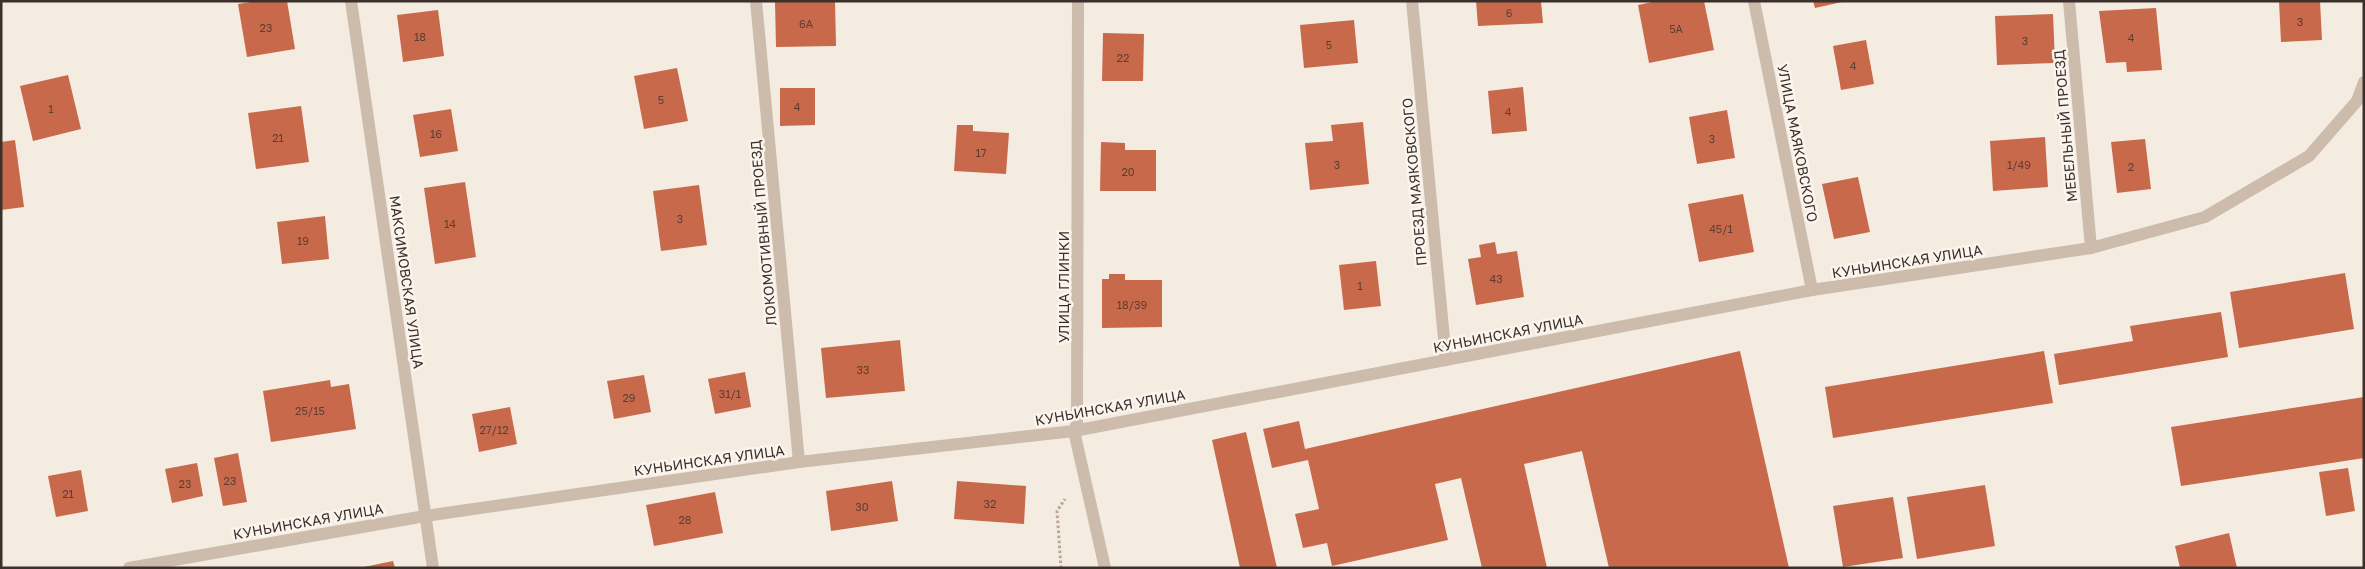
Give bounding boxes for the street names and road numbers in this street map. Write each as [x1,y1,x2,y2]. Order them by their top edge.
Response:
street label: МЕБЕЛЬНЫЙ ПРОЕЗД [2050,49,2080,203]
street label: УЛИЦА МАЯКОВСКОГО [1774,63,1822,223]
street label: ПРОЕЗД МАЯКОВСКОГО [1398,97,1430,267]
street label: ЛОКОМОТИВНЫЙ ПРОЕЗД [746,140,780,326]
street label: МАКСИМОВСКАЯ УЛИЦА [386,194,428,370]
street label: УЛИЦА ГЛИНКИ [1055,231,1072,343]
street label: КУНЬИНСКАЯ УЛИЦА [1831,241,1984,281]
street label: КУНЬИНСКАЯ УЛИЦА [1432,310,1585,356]
street label: КУНЬИНСКАЯ УЛИЦА [1034,385,1187,429]
street label: КУНЬИНСКАЯ УЛИЦА [632,441,786,479]
street label: КУНЬИНСКАЯ УЛИЦА [232,499,385,543]

